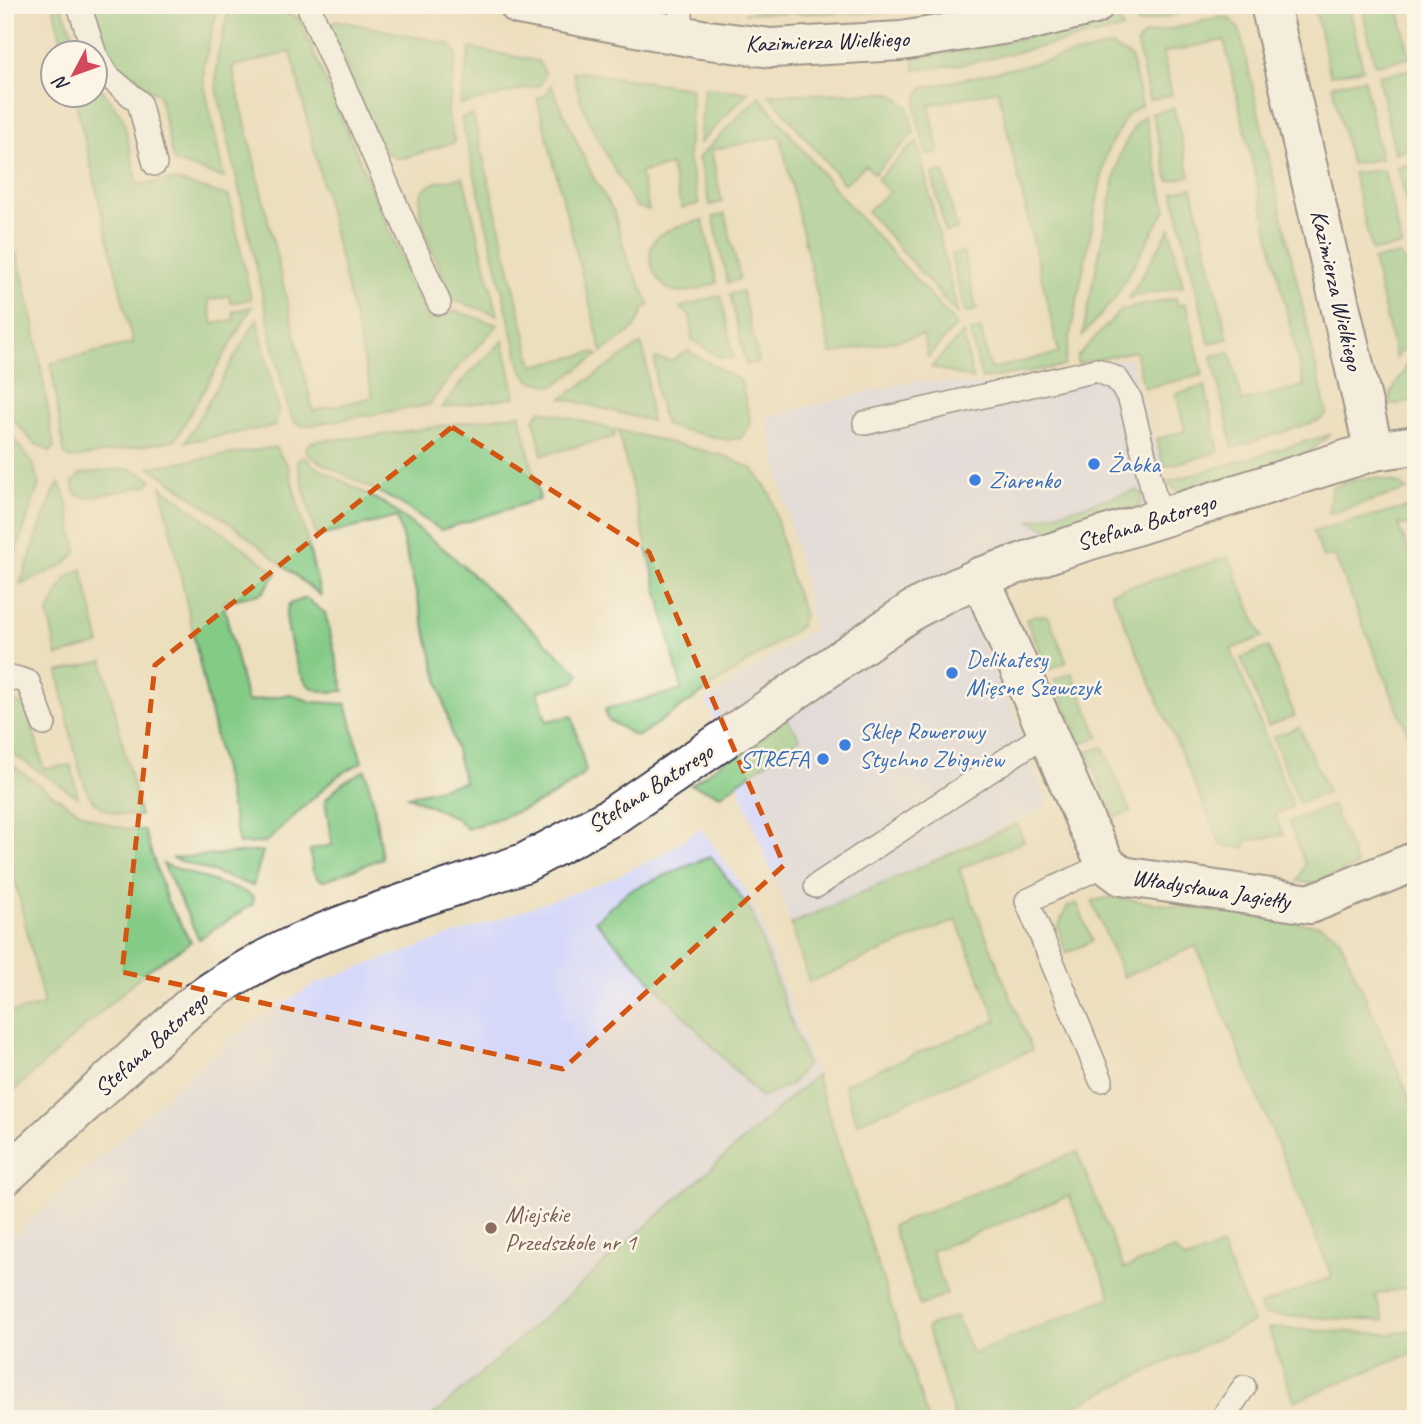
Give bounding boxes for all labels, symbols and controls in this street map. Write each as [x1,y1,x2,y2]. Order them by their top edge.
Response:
street label: Kazimierza Wielkiego [745,23,911,59]
north arrow [38,38,108,108]
text: N [47,70,75,97]
street label: Kazimierza Wielkiego [1304,207,1370,375]
place label: Żabka [1108,449,1161,479]
marker: Żabka [1086,456,1102,472]
place label: Ziarenko [989,465,1062,495]
marker: Ziarenko [967,472,983,488]
street label: Stefana Batorego [1073,486,1221,557]
place label: Delikatesy Mięsne Szewczyk [966,644,1103,702]
marker: Delikatesy Mięsne Szewczyk [944,665,960,681]
place label: Sklep Rowerowy Stychno Zbigniew [859,716,1006,774]
street label: Stefana Batorego [582,735,720,840]
marker: Sklep Rowerowy Stychno Zbigniew [837,737,853,753]
place label: STREFA [740,744,810,774]
marker: STREFA [815,751,831,767]
street label: Władysława Jagiełły [1130,862,1294,917]
street label: Stefana Batorego [88,984,216,1103]
place label: Miejskie Przedszkole nr 1 [505,1199,637,1257]
marker: Miejskie Przedszkole nr 1 [483,1220,499,1236]

